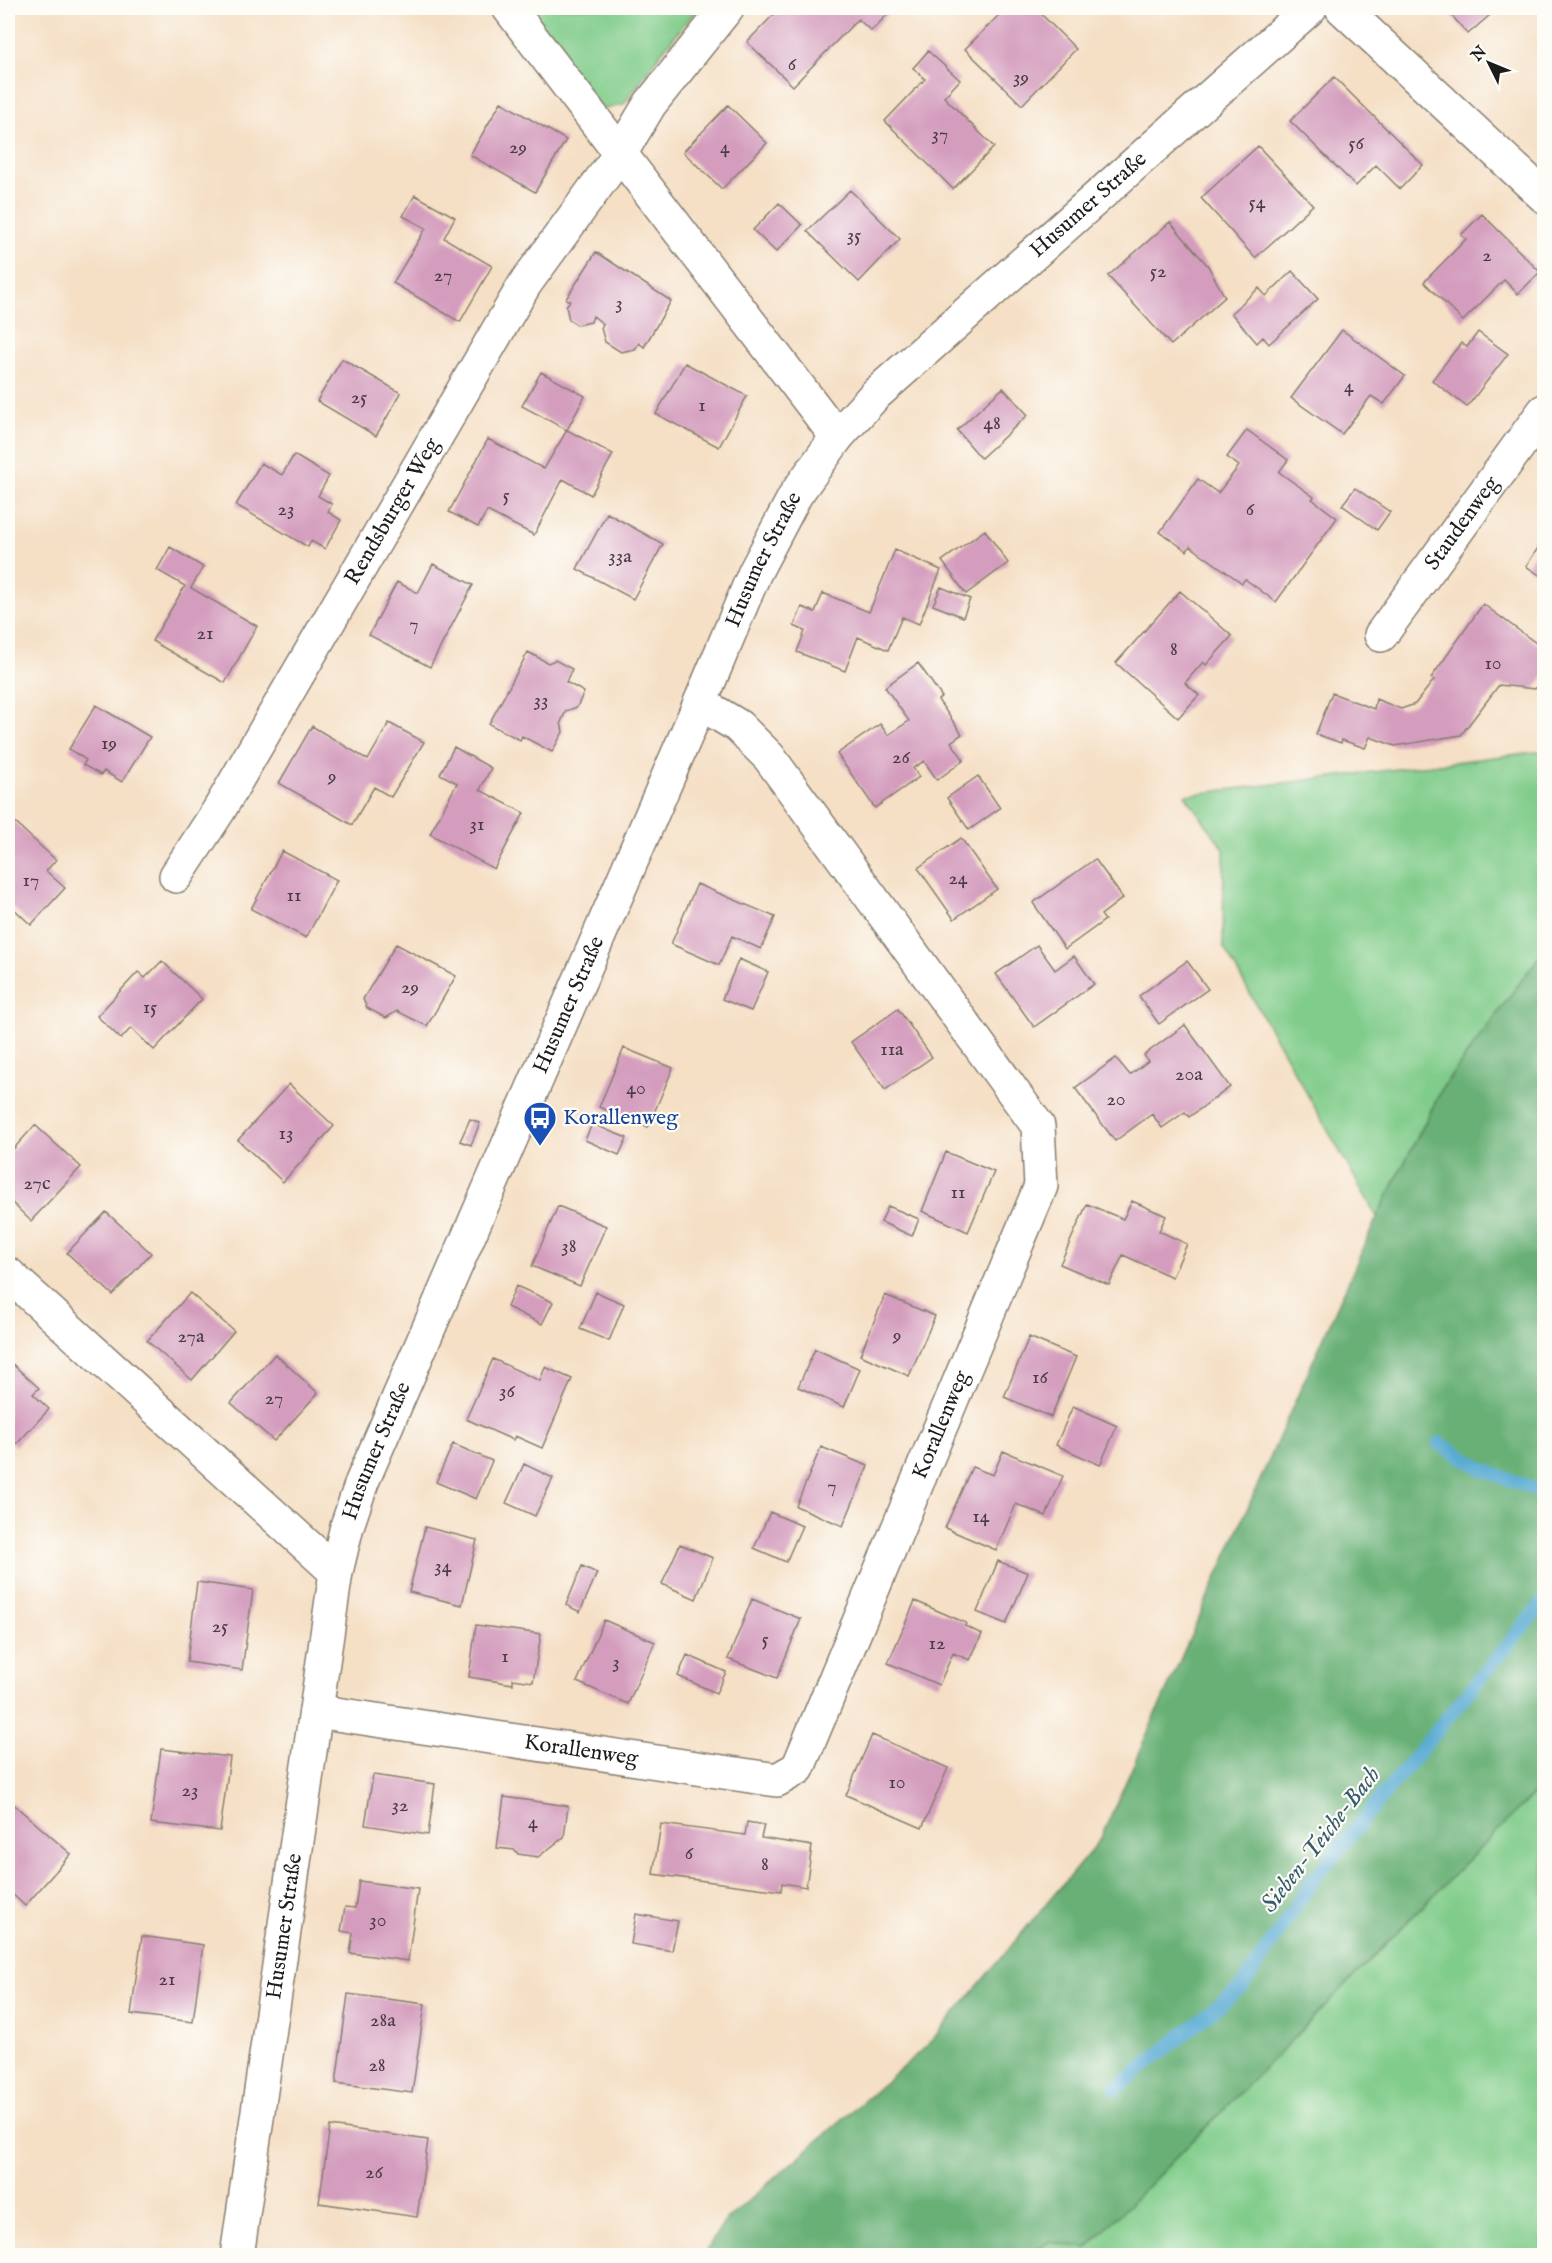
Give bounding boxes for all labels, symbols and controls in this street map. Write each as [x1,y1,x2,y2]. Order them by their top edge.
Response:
north arrow [1459,33,1519,93]
text: N [1467,42,1492,67]
house number: 6 [788,52,797,77]
house number: 39 [1013,65,1029,90]
house number: 37 [932,122,948,147]
house number: 56 [1348,131,1364,156]
house number: 29 [509,135,527,160]
house number: 4 [720,135,730,160]
street label: Husumer Straße [1024,146,1153,264]
house number: 54 [1249,190,1266,215]
house number: 35 [847,223,861,248]
house number: 2 [1482,243,1492,268]
house number: 52 [1150,259,1166,284]
house number: 27 [434,263,452,288]
house number: 3 [615,291,623,316]
house number: 4 [1344,374,1354,399]
house number: 25 [351,385,367,410]
house number: 1 [698,393,706,418]
house number: 48 [983,411,1001,436]
street label: Rendsburger Weg [339,432,447,590]
street label: Staudenweg [1419,470,1506,576]
house number: 5 [502,483,510,508]
street label: Husumer Straße [719,487,808,631]
house number: 23 [278,497,294,522]
house number: 6 [1246,497,1255,522]
house number: 33a [608,544,632,569]
house number: 7 [409,612,419,637]
house number: 21 [197,621,213,646]
house number: 8 [1170,637,1178,662]
house number: 10 [1484,651,1502,676]
house number: 33 [534,688,548,713]
house number: 19 [101,731,117,756]
house number: 26 [892,745,910,770]
house number: 9 [327,764,336,789]
house number: 31 [470,812,484,837]
house number: 24 [948,866,968,891]
house number: 17 [23,868,39,893]
house number: 11 [287,883,301,908]
street label: Husumer Straße [527,932,611,1078]
house number: 29 [401,975,419,1000]
house number: 15 [143,995,157,1020]
house number: 11a [880,1037,904,1062]
house number: 20a [1175,1062,1203,1087]
house number: 40 [626,1076,646,1101]
house number: 20 [1106,1087,1126,1112]
bus stop icon: Korallenweg [522,1100,558,1147]
place label: Korallenweg [563,1104,679,1132]
house number: 13 [279,1121,293,1146]
house number: 27c [23,1171,51,1196]
house number: 11 [951,1180,965,1205]
house number: 38 [561,1234,577,1259]
house number: 9 [892,1323,901,1348]
house number: 27a [177,1324,205,1349]
street label: Korallenweg [906,1365,977,1484]
house number: 16 [1032,1365,1049,1390]
street label: Husumer Straße [336,1378,418,1524]
house number: 36 [499,1379,516,1404]
house number: 27 [265,1386,283,1411]
house number: 7 [827,1474,837,1499]
house number: 14 [972,1504,990,1529]
house number: 34 [434,1554,452,1579]
house number: 25 [212,1614,228,1639]
house number: 5 [761,1627,769,1652]
house number: 12 [929,1631,945,1656]
house number: 1 [501,1644,509,1669]
house number: 3 [612,1650,620,1675]
street label: Korallenweg [522,1728,641,1773]
water label: Sieben-Teiche-Bach [1254,1761,1388,1919]
house number: 10 [888,1770,906,1795]
house number: 23 [182,1778,198,1803]
house number: 32 [392,1793,408,1818]
house number: 4 [528,1810,538,1835]
house number: 6 [685,1841,694,1866]
street label: Husumer Straße [260,1852,309,2001]
house number: 8 [761,1852,769,1877]
house number: 30 [369,1908,387,1933]
house number: 21 [159,1967,175,1992]
house number: 28a [370,2008,396,2033]
house number: 28 [368,2053,386,2078]
house number: 26 [365,2160,383,2185]

